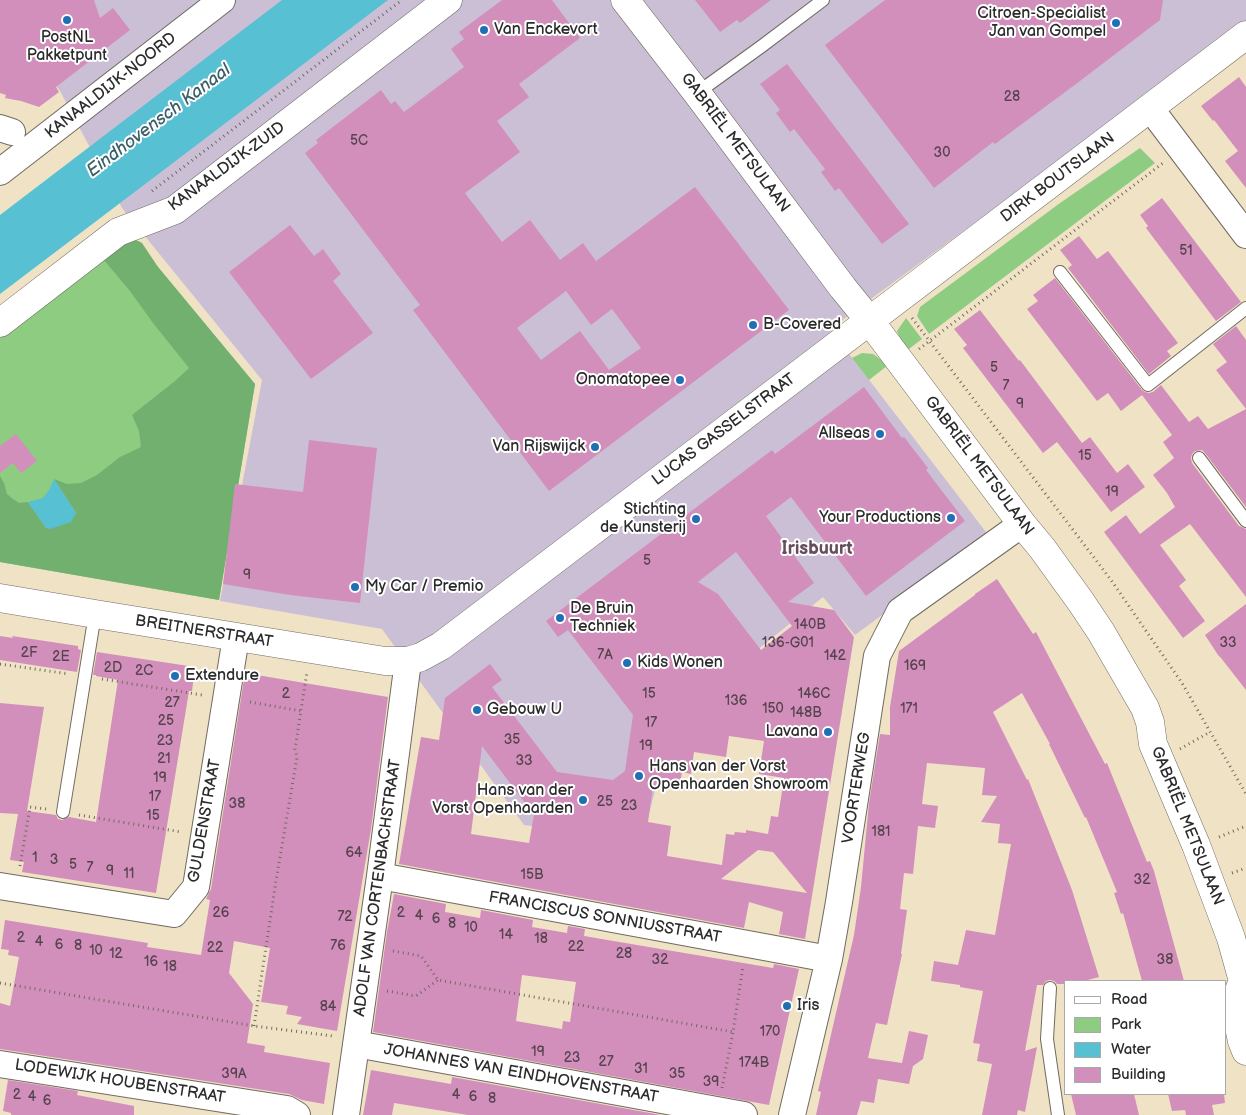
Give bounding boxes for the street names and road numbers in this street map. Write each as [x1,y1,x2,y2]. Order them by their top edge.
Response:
street label: KANAALDIJK-NOORD [42,29,180,143]
street label: GABRIËL METSULAAN [676,70,794,216]
street label: KANAALDIJK-ZUID [165,118,289,216]
street label: DIRK BOUTSLAAN [997,129,1119,227]
street label: LUCAS GASSELSTRAAT [649,370,799,490]
street label: GABRIËL METSULAAN [920,393,1038,539]
street label: BREITNERSTRAAT [134,612,274,652]
street label: VOORTERWEG [839,731,875,845]
street label: GABRIËL METSULAAN [1146,744,1228,908]
street label: GULDENSTRAAT [185,758,225,884]
street label: ADOLF VAN CORTENBACHSTRAAT [350,758,406,1018]
street label: FRANCISCUS SONNIUSSTRAAT [487,888,723,948]
street label: JOHANNES VAN EINDHOVENSTRAAT [382,1040,660,1108]
street label: LODEWIJK HOUBENSTRAAT [13,1056,227,1108]

